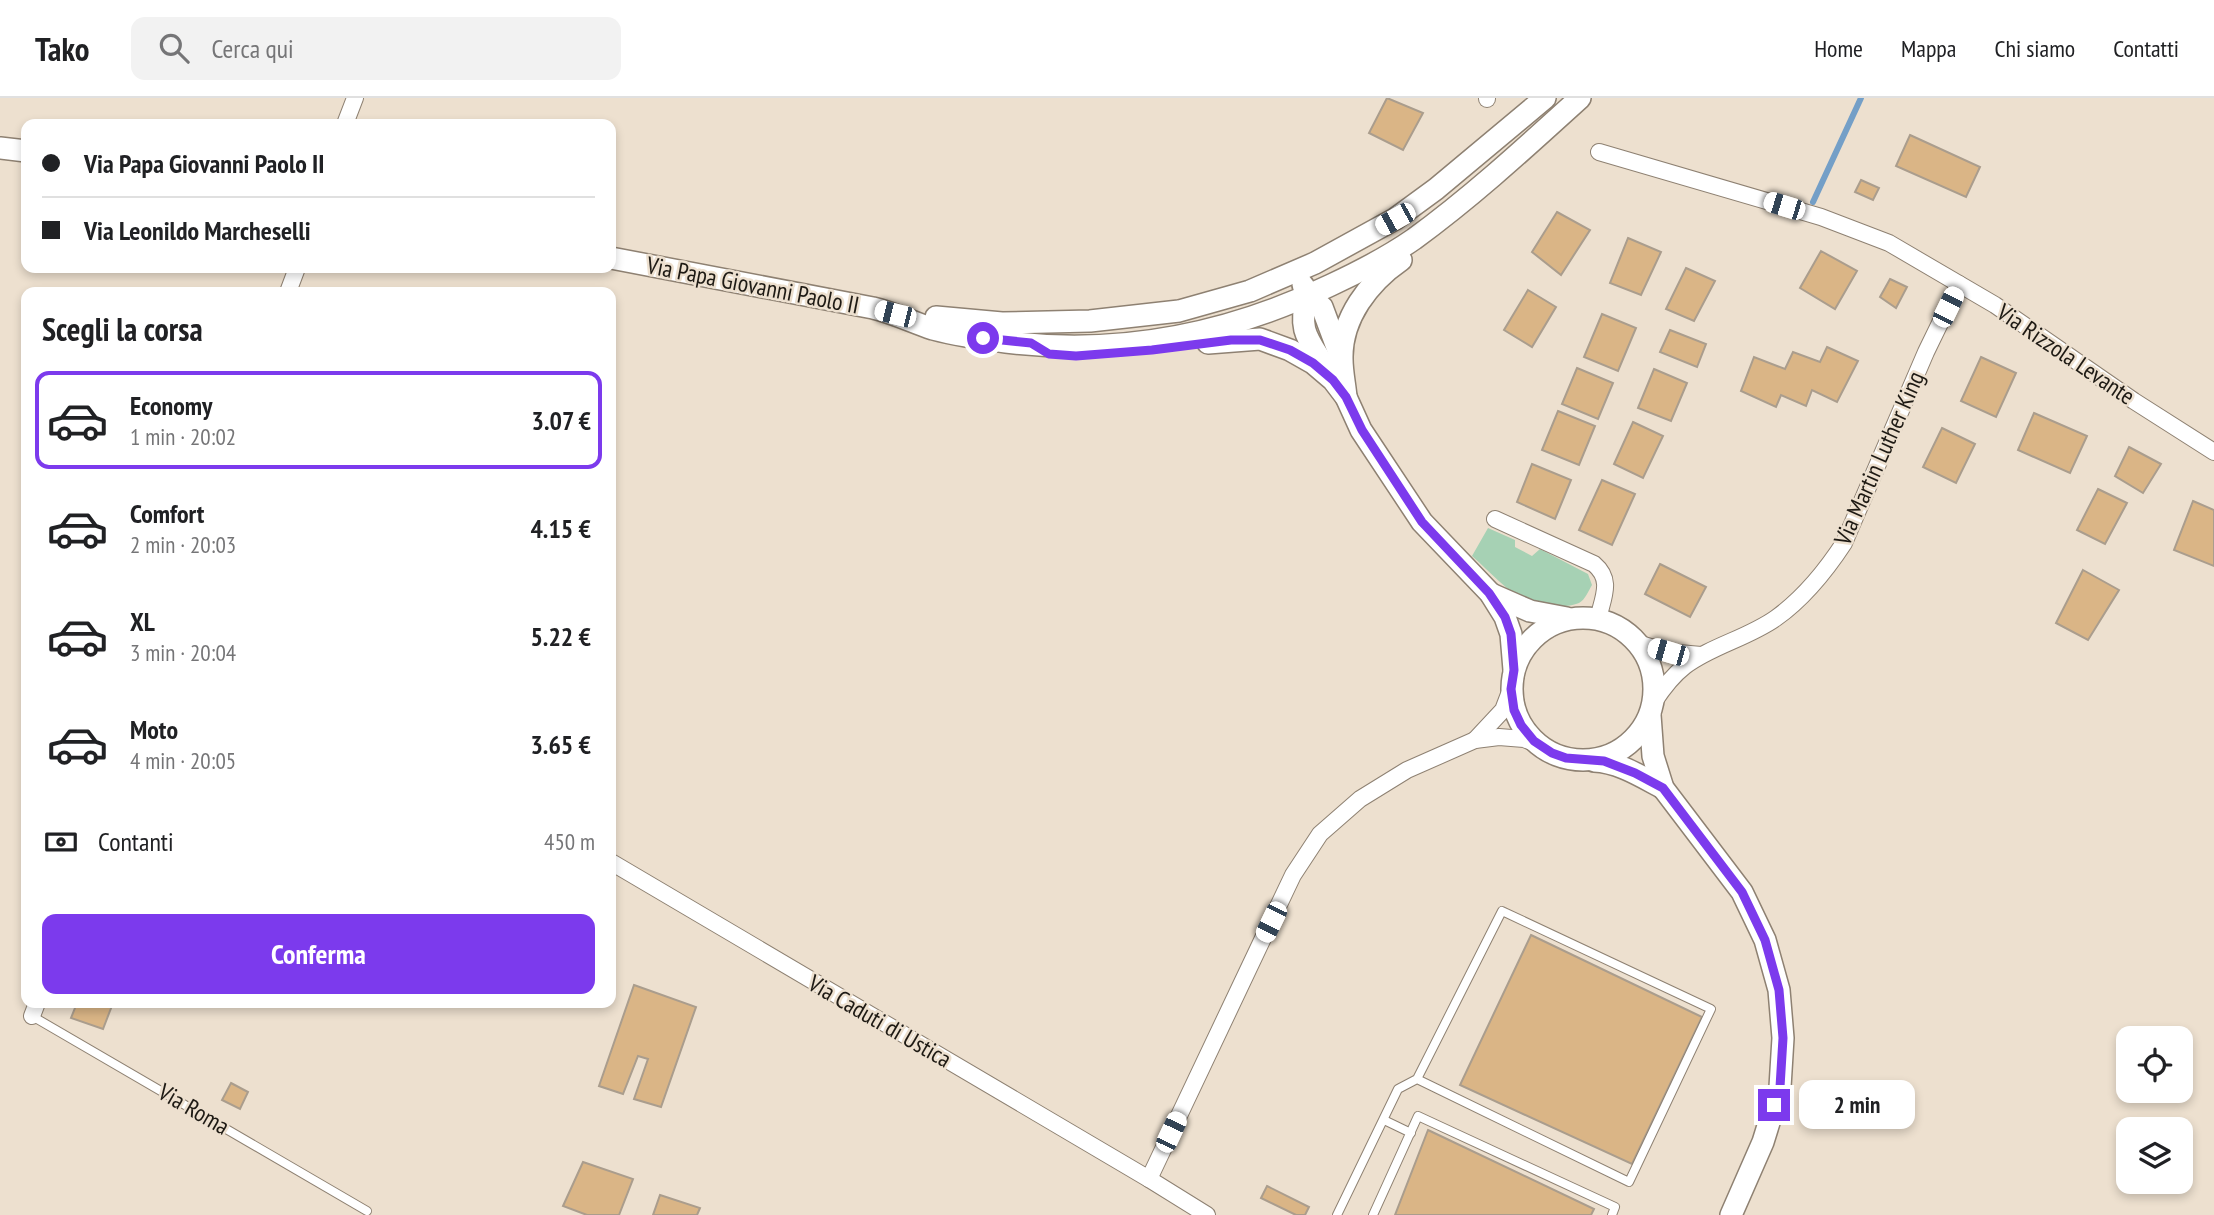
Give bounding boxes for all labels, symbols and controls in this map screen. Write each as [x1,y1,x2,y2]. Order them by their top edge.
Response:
search box [131,17,621,80]
text: Tako [35,27,89,70]
icon: search [155,29,193,67]
text: Cerca qui [211,32,294,65]
text: Home [1814,33,1863,64]
text: Mappa [1901,33,1956,64]
text: Chi siamo [1994,33,2075,64]
text: Contatti [2113,33,2179,64]
text: Via Papa Giovanni Paolo II [84,147,324,180]
car [1761,190,1808,222]
car [1372,200,1419,238]
text: Via Leonildo Marcheselli [84,214,311,247]
street label: Via Papa Giovanni Paolo II [643,249,862,321]
car [1930,284,1967,330]
street label: Via Rizzola Levante [1990,296,2141,411]
car [873,299,918,329]
text: Scegli la corsa [42,308,203,350]
route start [967,322,999,354]
street label: Via Martin Luther King [1826,366,1931,551]
icon: car [46,389,109,452]
text: Economy [130,389,212,422]
text: 3.07 € [532,404,591,437]
text: 1 min · 20:02 [130,422,236,451]
icon: car [46,497,109,560]
text: Comfort [130,497,204,530]
text: 4.15 € [530,512,591,545]
text: 2 min · 20:03 [130,530,236,559]
icon: car [46,605,109,668]
text: XL [130,605,155,638]
text: 5.22 € [530,620,591,653]
car [1645,636,1692,668]
text: 3 min · 20:04 [130,638,236,667]
icon: car [46,713,109,776]
text: Moto [130,713,178,746]
text: 3.65 € [530,728,591,761]
text: 4 min · 20:05 [130,746,236,775]
icon: cash [42,823,80,861]
text: Contanti [98,825,174,858]
text: 450 m [544,827,595,856]
car [1253,899,1290,945]
button: Conferma [42,914,595,994]
street label: Via Caduti di Ustica [802,967,957,1074]
map controls [2116,1026,2193,1194]
button: locate [2116,1026,2193,1103]
street label: Via Roma [152,1076,235,1142]
callout: 2 min [1798,1080,1914,1130]
route end [1758,1089,1790,1121]
text: 2 min [1834,1090,1880,1119]
car [1153,1109,1190,1155]
button: layers [2116,1117,2193,1194]

